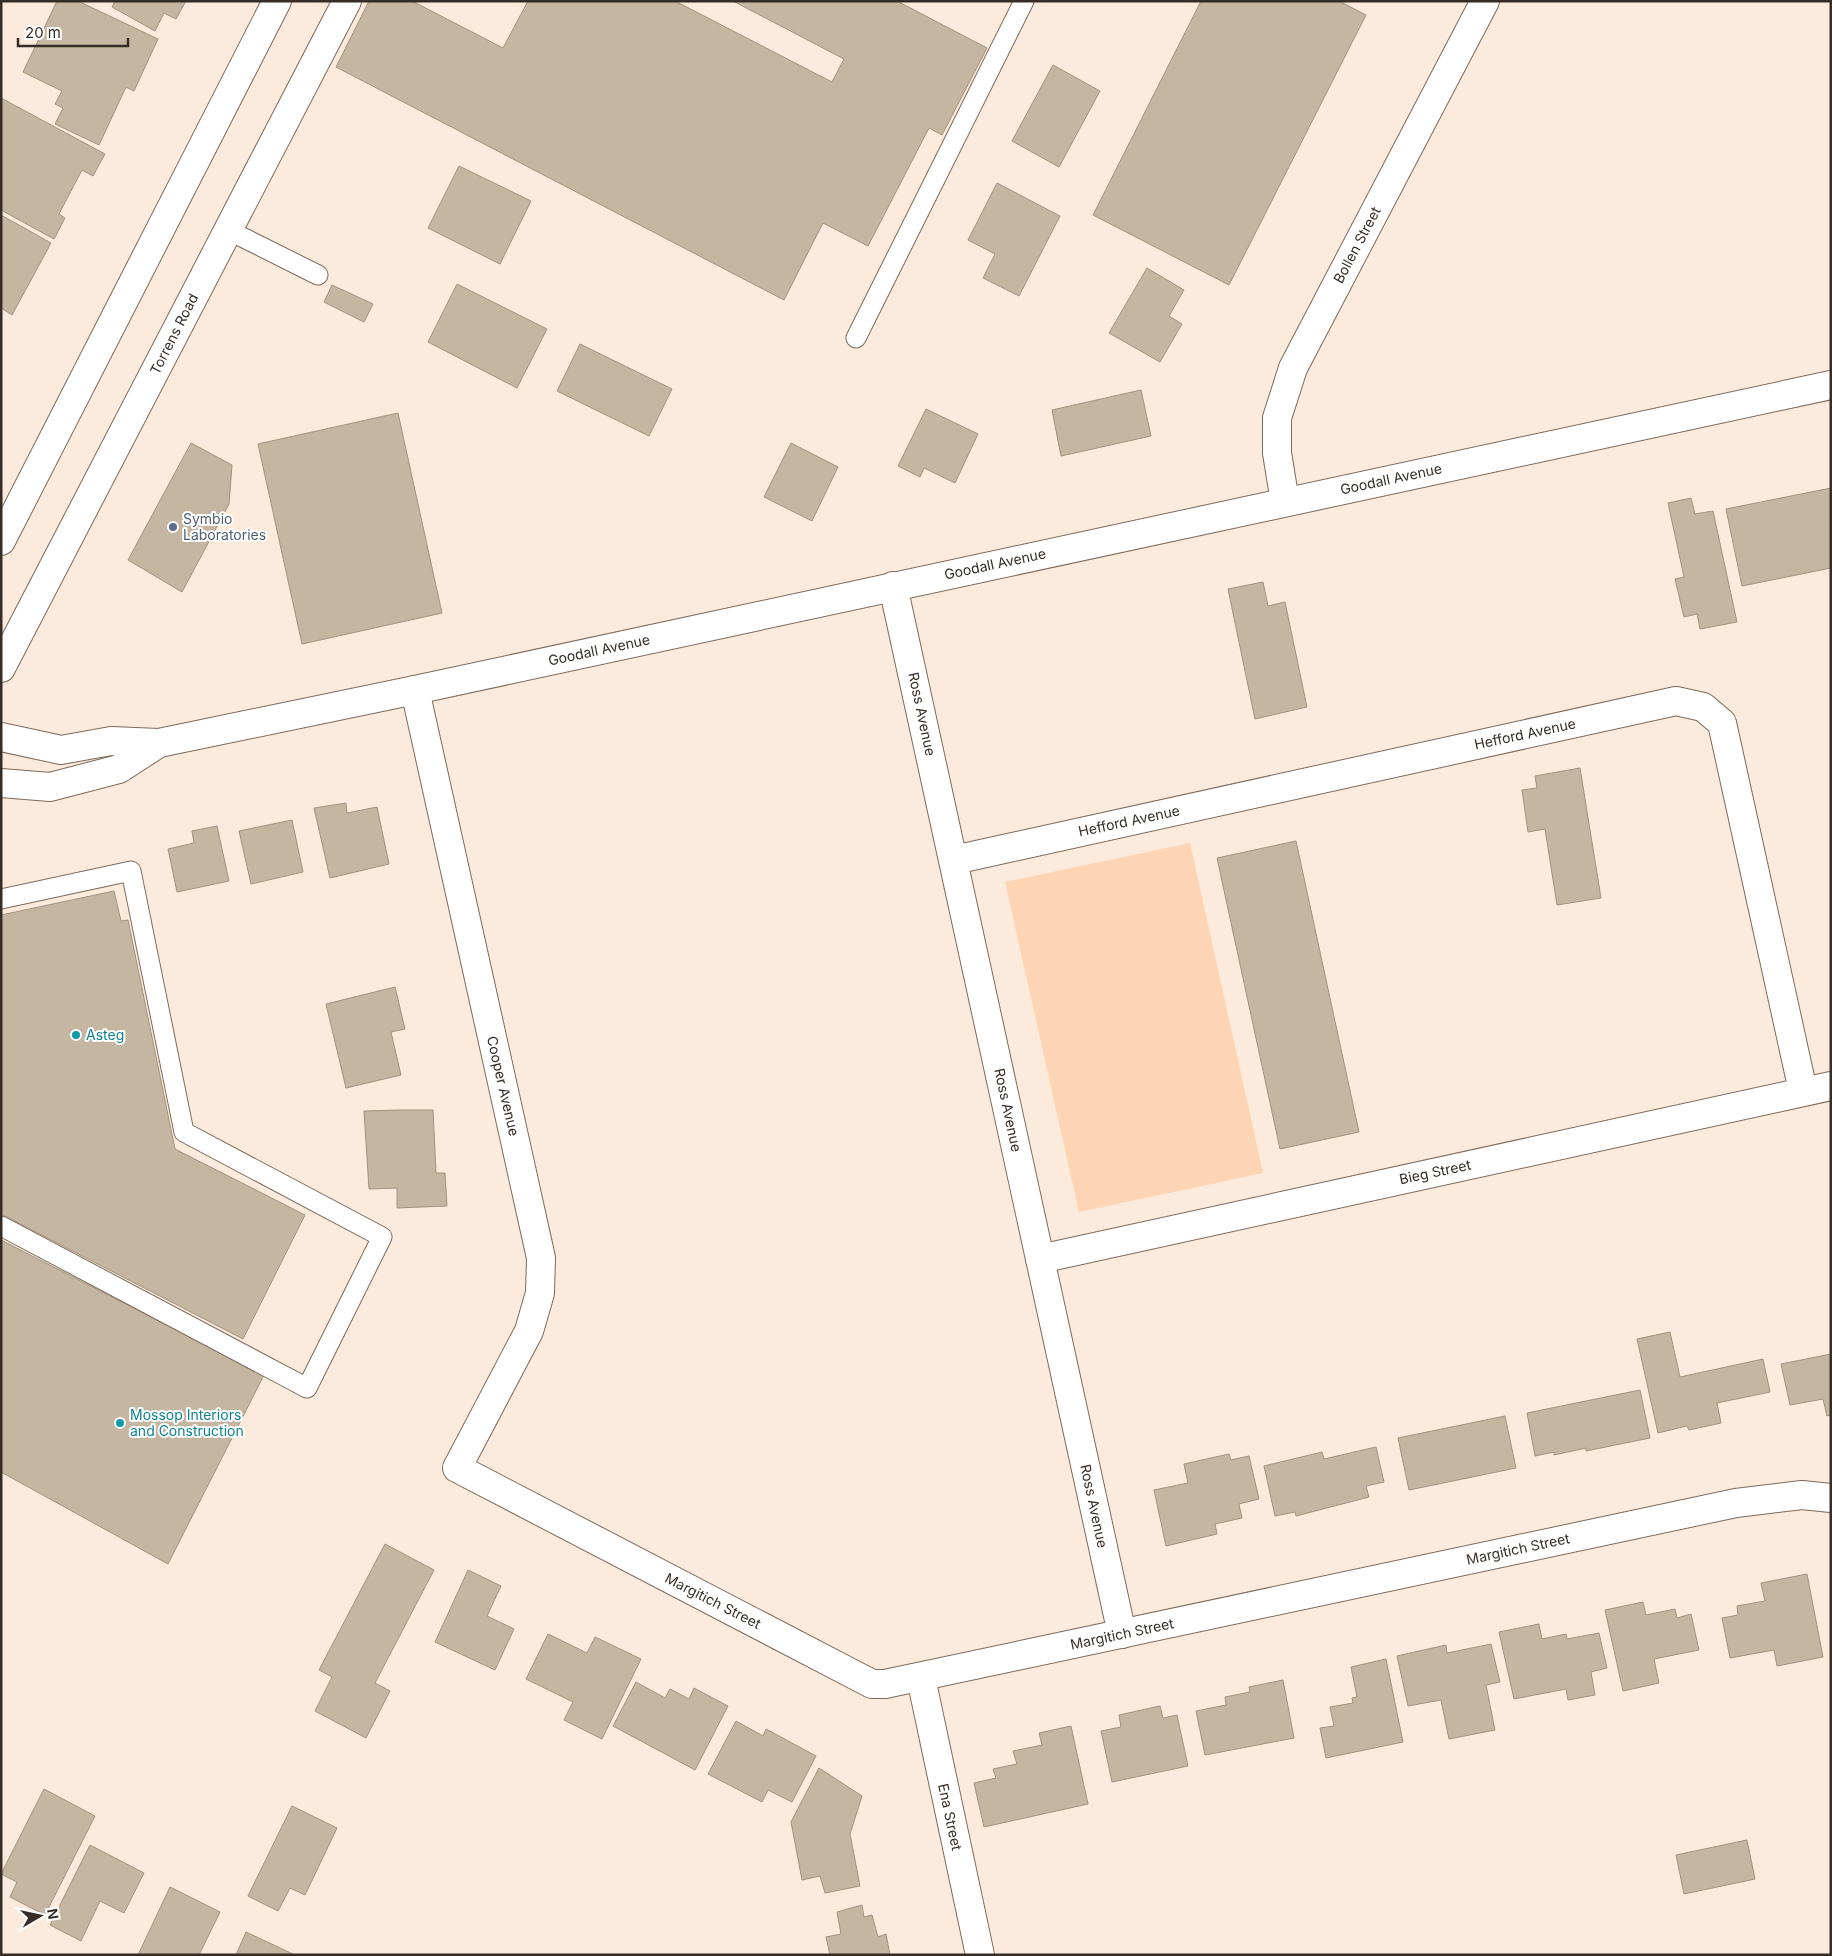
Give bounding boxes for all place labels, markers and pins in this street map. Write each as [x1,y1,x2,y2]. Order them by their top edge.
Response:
place label: Symbio Laboratories [183,510,266,543]
marker: Symbio Laboratories [167,521,179,533]
place label: Asteg [86,1026,124,1043]
marker: Asteg [70,1029,82,1041]
place label: Mossop Interiors and Construction [130,1406,244,1439]
marker: Mossop Interiors and Construction [114,1417,126,1429]

